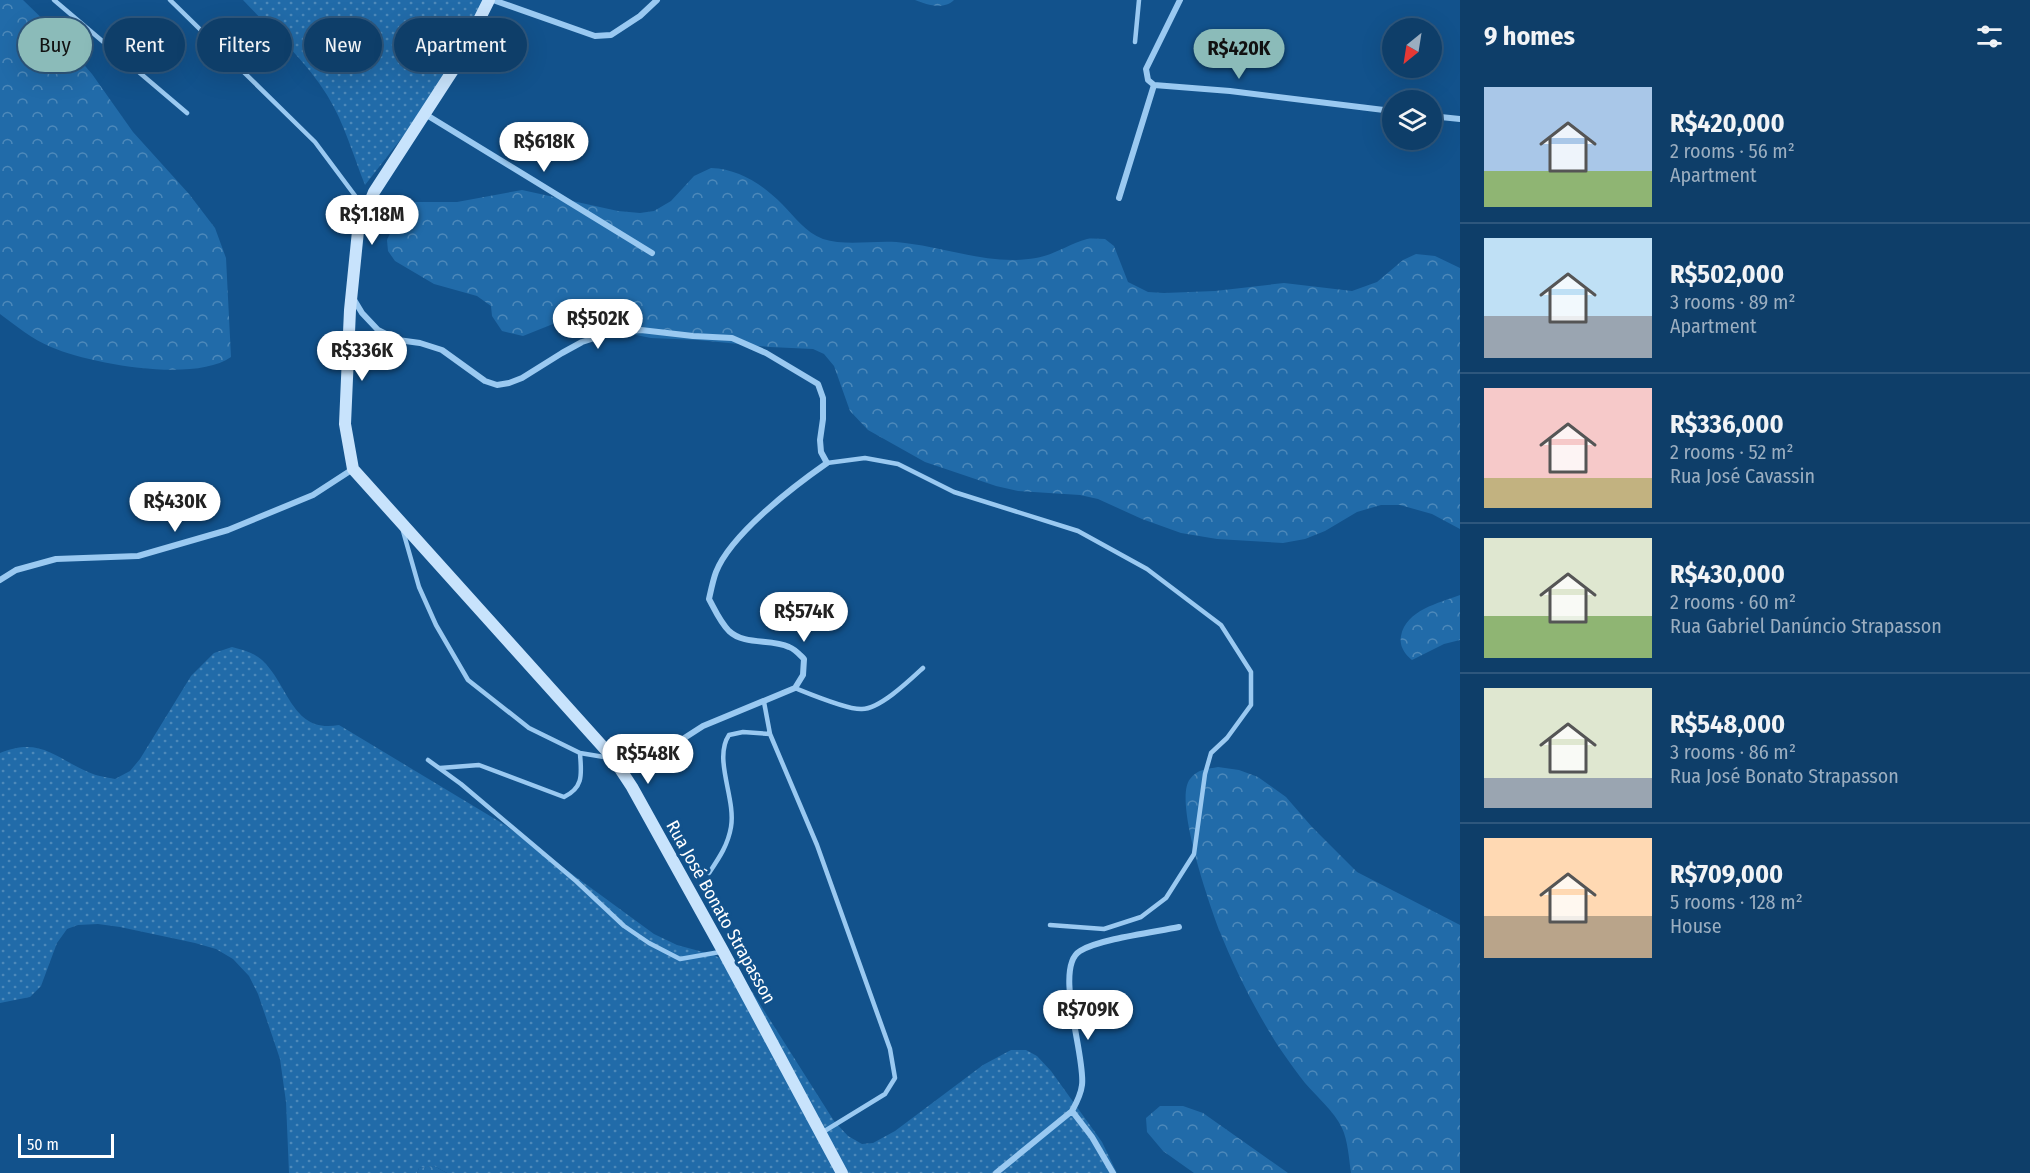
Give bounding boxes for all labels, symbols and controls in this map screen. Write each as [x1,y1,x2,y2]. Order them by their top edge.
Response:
chip: Buy [18,18,92,72]
chip: Rent [104,18,185,72]
chip: Filters [197,18,292,72]
chip: New [304,18,382,72]
chip: Apartment [394,18,527,72]
north arrow [1382,18,1442,78]
map controls [1382,18,1442,150]
icon: filters [1973,20,2006,53]
text: 9 homes [1484,21,1575,52]
pin: R$420K [1190,29,1288,80]
text: R$420K [1208,36,1270,60]
button: layers [1382,90,1442,150]
text: R$420,000 [1670,108,1785,139]
icon: home [1532,111,1604,183]
pin: R$618K [495,122,593,173]
text: R$618K [513,129,575,153]
text: 2 rooms · 56 m² [1670,139,1795,163]
text: Apartment [1670,163,1757,187]
pin: R$1.18M [317,195,427,246]
text: R$1.18M [340,202,404,226]
text: R$502,000 [1670,259,1784,290]
icon: home [1532,262,1604,334]
text: 3 rooms · 89 m² [1670,290,1795,314]
pin: R$502K [549,299,647,350]
text: R$502K [567,306,629,330]
text: Apartment [1670,314,1757,338]
pin: R$336K [313,331,411,382]
text: R$336K [331,338,393,362]
text: R$336,000 [1670,409,1784,440]
icon: home [1532,412,1604,484]
text: 2 rooms · 52 m² [1670,440,1794,464]
text: Rua José Cavassin [1670,464,1815,488]
pin: R$430K [126,482,224,533]
text: R$430K [143,489,207,513]
text: R$430,000 [1670,559,1785,590]
icon: home [1532,562,1604,634]
text: 2 rooms · 60 m² [1670,590,1796,614]
pin: R$574K [755,592,853,643]
text: R$574K [774,599,834,623]
text: Rua Gabriel Danúncio Strapasson [1670,614,1942,638]
text: R$548,000 [1670,709,1785,740]
icon: home [1532,712,1604,784]
pin: R$548K [599,734,697,785]
text: 3 rooms · 86 m² [1670,740,1796,764]
text: R$548K [616,741,680,765]
text: Rua José Bonato Strapasson [1670,764,1899,788]
street label: Rua José Bonato Strapasson [661,817,781,1007]
text: R$709,000 [1670,859,1783,890]
icon: home [1532,862,1604,934]
text: 5 rooms · 128 m² [1670,890,1803,914]
text: House [1670,914,1722,938]
pin: R$709K [1039,990,1137,1041]
text: R$709K [1057,997,1119,1021]
scale bar [18,1131,114,1158]
text: 50 m [27,1135,59,1154]

